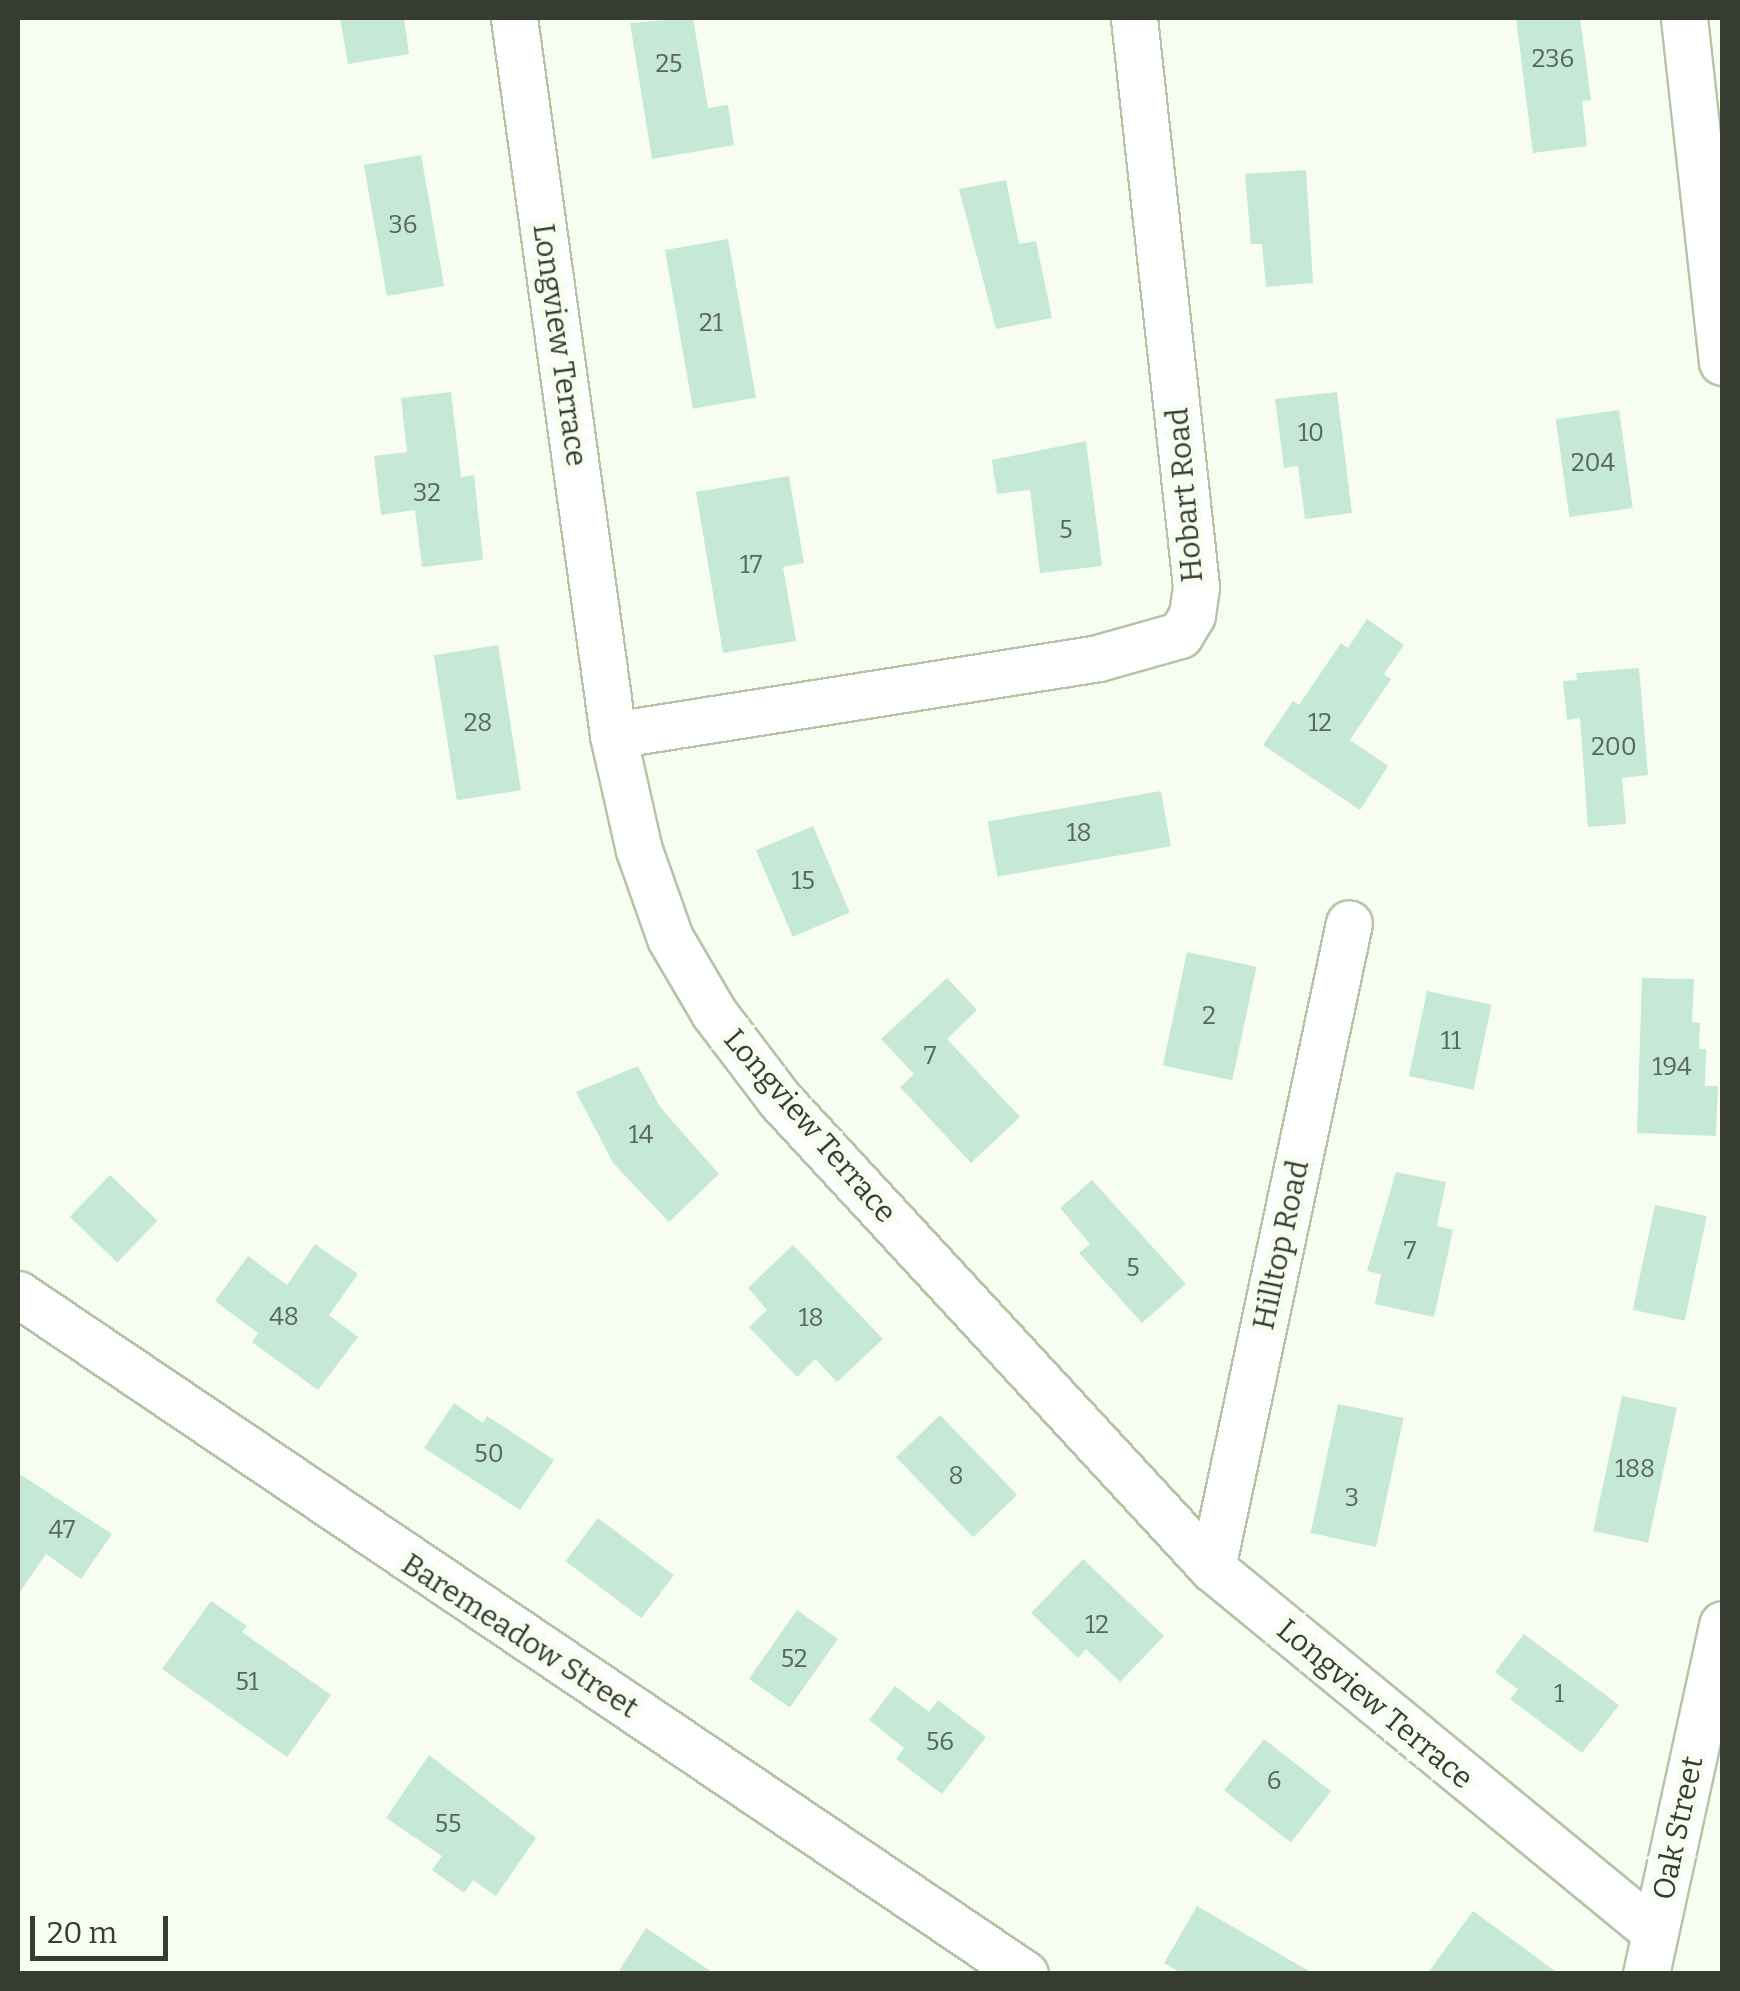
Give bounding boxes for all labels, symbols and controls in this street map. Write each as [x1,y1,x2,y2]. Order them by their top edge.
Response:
house number: 236 [1532,44,1574,74]
house number: 25 [656,49,682,79]
house number: 36 [389,210,417,240]
street label: Longview Terrace [525,221,595,469]
house number: 21 [699,308,723,338]
street label: Hobart Road [1159,406,1211,584]
house number: 10 [1298,418,1324,448]
house number: 204 [1571,448,1615,478]
house number: 32 [413,478,441,508]
house number: 5 [1059,515,1073,545]
house number: 17 [740,550,762,580]
house number: 28 [464,708,492,738]
house number: 12 [1308,708,1332,738]
house number: 200 [1591,732,1637,762]
house number: 18 [1066,818,1092,848]
house number: 15 [791,866,815,896]
house number: 2 [1202,1001,1216,1031]
street label: Longview Terrace [716,1022,904,1230]
house number: 11 [1441,1026,1461,1056]
house number: 7 [924,1041,936,1071]
house number: 194 [1652,1052,1692,1082]
house number: 14 [629,1120,653,1150]
street label: Hilltop Road [1245,1157,1317,1333]
house number: 7 [1404,1236,1416,1266]
house number: 5 [1126,1253,1140,1283]
house number: 48 [269,1302,299,1332]
house number: 18 [798,1303,824,1333]
house number: 50 [474,1439,504,1469]
house number: 188 [1615,1454,1655,1484]
house number: 8 [948,1461,964,1491]
house number: 3 [1345,1483,1359,1513]
house number: 47 [49,1515,75,1545]
street label: Baremeadow Street [395,1546,645,1726]
house number: 12 [1085,1610,1109,1640]
street label: Longview Terrace [1270,1612,1480,1796]
house number: 52 [781,1644,807,1674]
house number: 51 [235,1667,259,1697]
house number: 1 [1554,1679,1564,1709]
house number: 56 [926,1727,954,1757]
street label: Oak Street [1645,1753,1711,1903]
house number: 6 [1267,1766,1281,1796]
house number: 55 [435,1809,461,1839]
scale bar [35,1896,172,1958]
text: 20 m [47,1915,117,1951]

